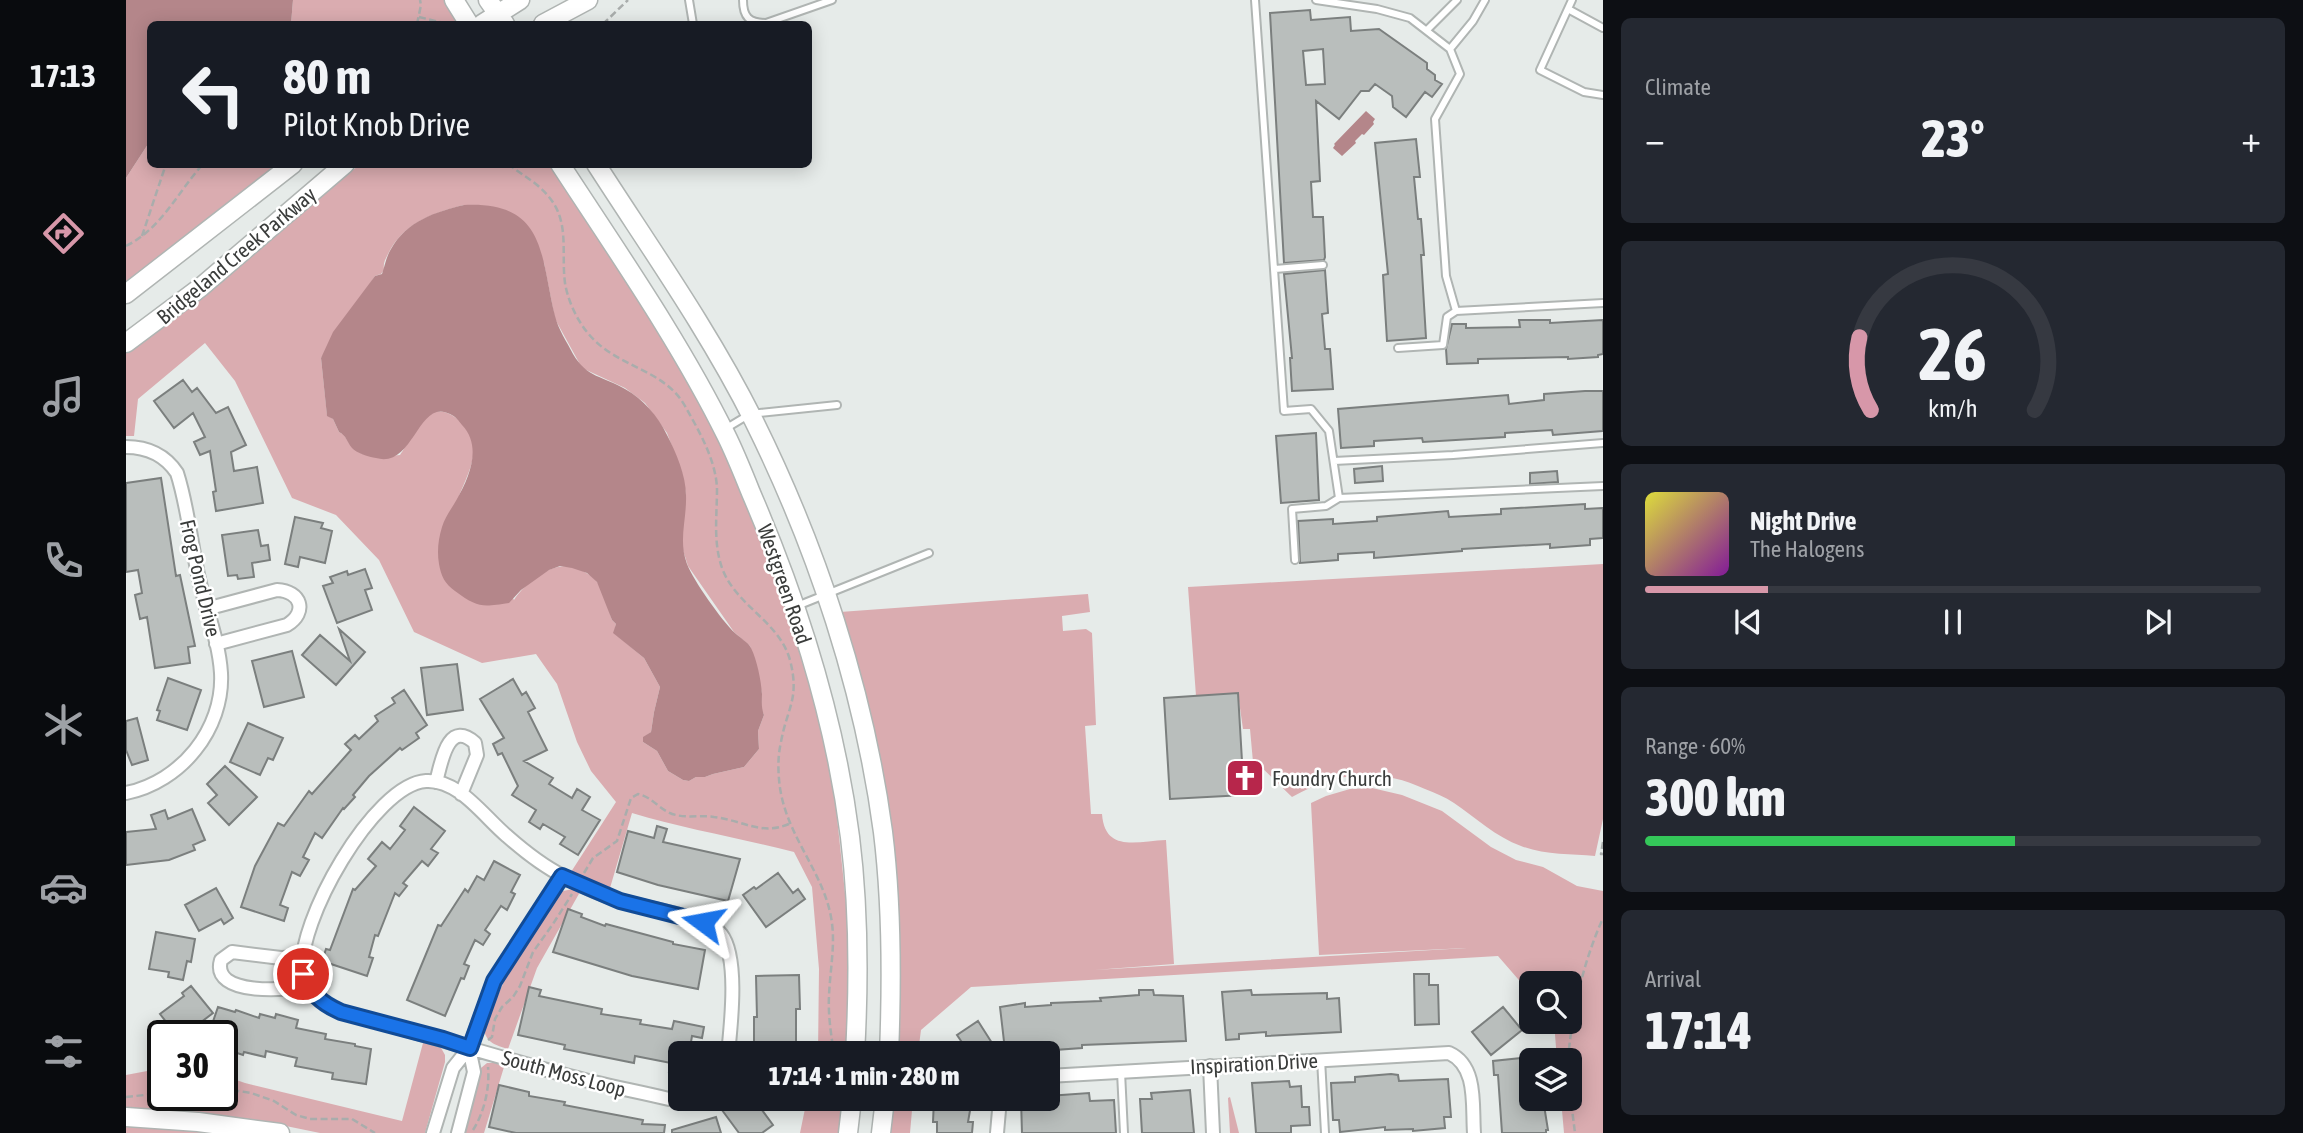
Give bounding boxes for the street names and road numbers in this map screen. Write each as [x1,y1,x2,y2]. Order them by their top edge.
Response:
street label: Bridgeland Creek Parkway [152,181,321,328]
street label: Frog Pond Drive [176,517,226,639]
street label: Westgreen Road [753,521,817,647]
street label: South Moss Loop [499,1045,629,1101]
street label: Inspiration Drive [1190,1048,1318,1078]

